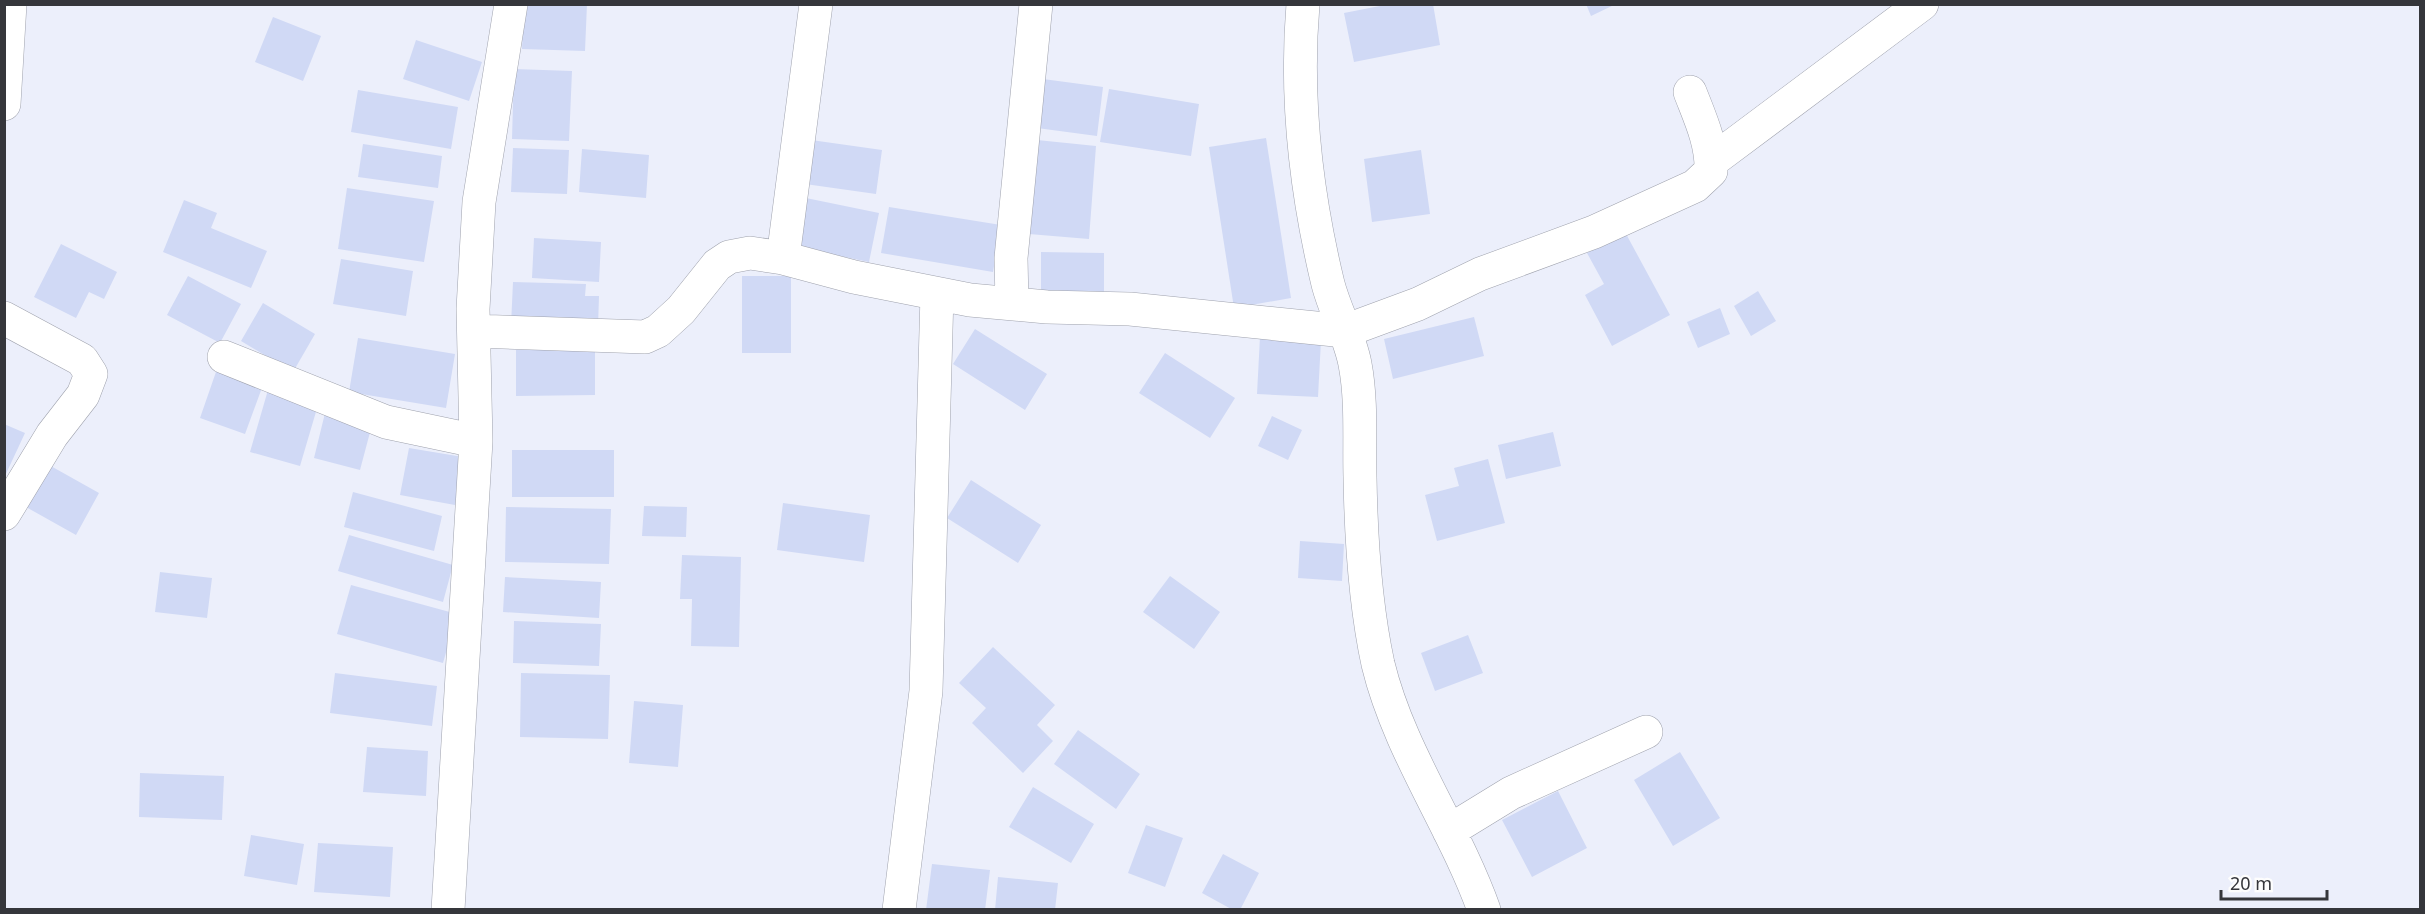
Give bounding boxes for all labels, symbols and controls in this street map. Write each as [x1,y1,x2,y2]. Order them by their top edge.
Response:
scale bar [2221,863,2328,901]
text: 20 m [2230,871,2272,895]

